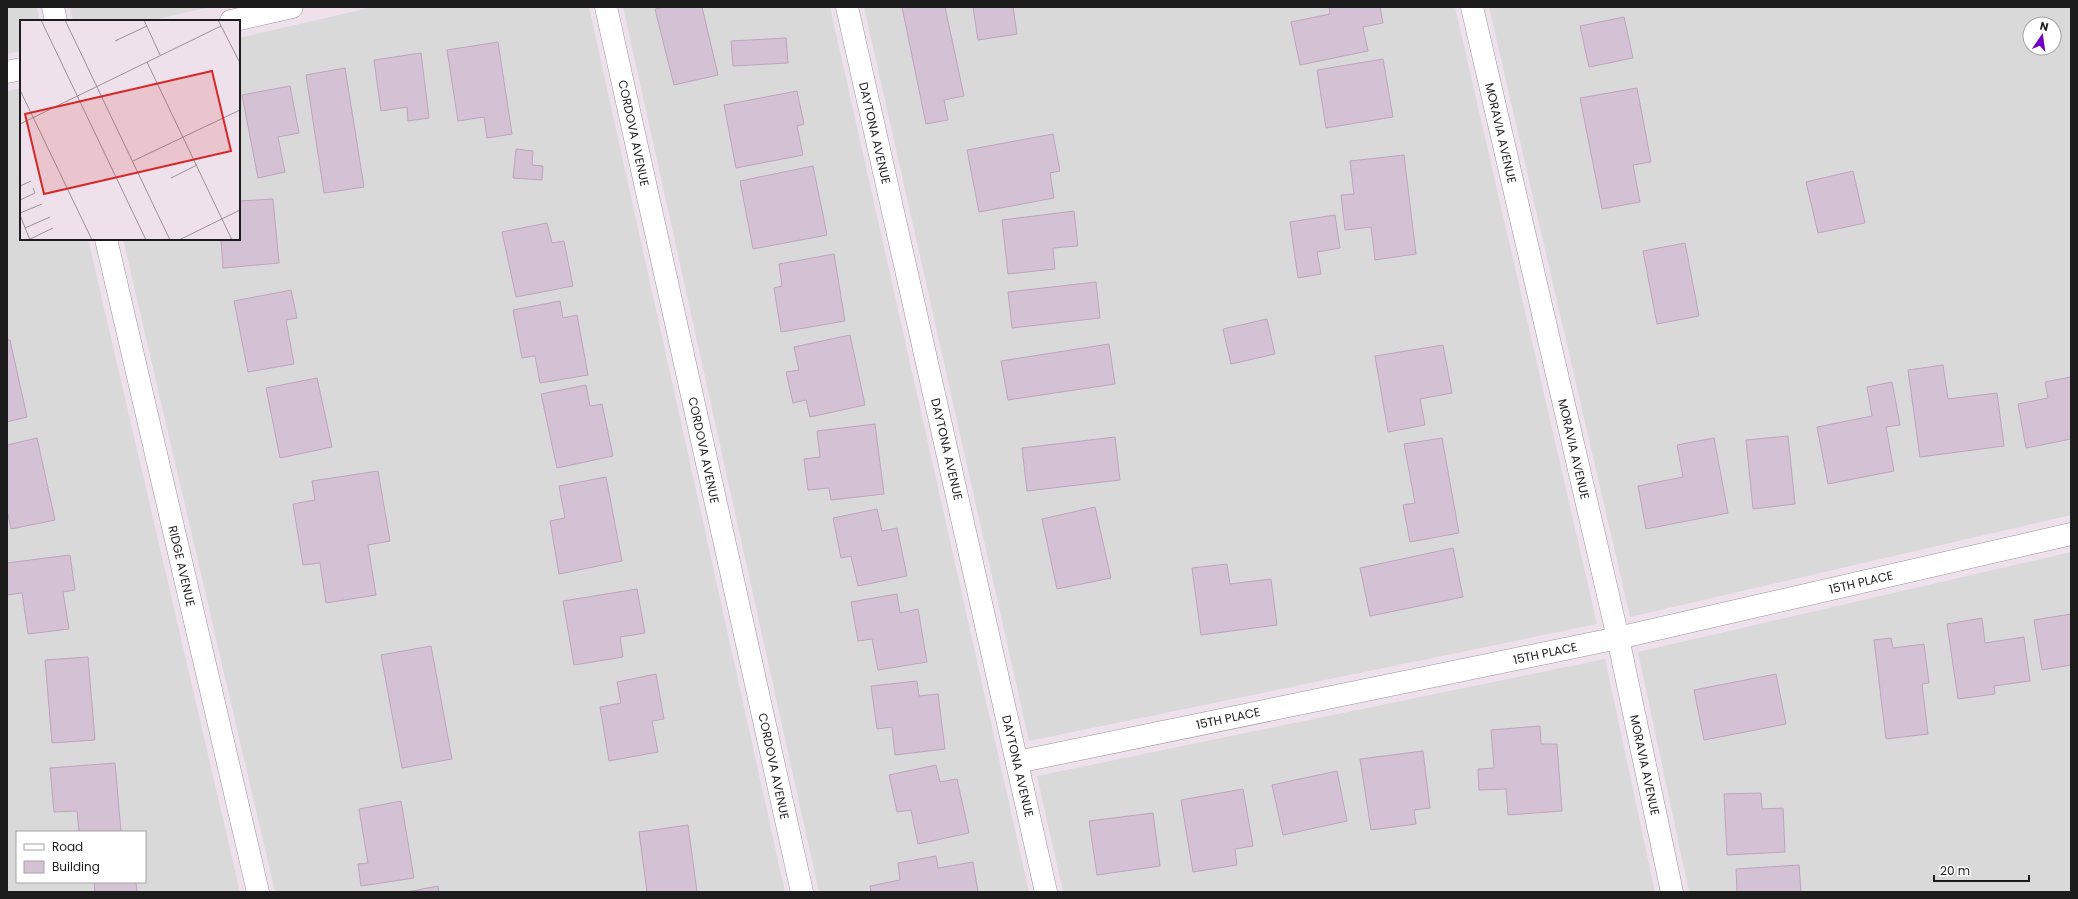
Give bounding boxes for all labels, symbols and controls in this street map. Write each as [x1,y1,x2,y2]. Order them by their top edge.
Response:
north arrow [2022,16,2062,56]
text: N [2038,18,2050,35]
inset map [20,20,240,240]
street label: CORDOVA AVENUE [614,78,654,188]
street label: DAYTONA AVENUE [855,80,895,186]
street label: MORAVIA AVENUE [1481,81,1521,185]
street label: CORDOVA AVENUE [684,395,724,505]
street label: DAYTONA AVENUE [927,396,967,502]
street label: MORAVIA AVENUE [1554,397,1594,501]
street label: RIDGE AVENUE [164,524,200,608]
street label: 15TH PLACE [1827,566,1895,598]
street label: 15TH PLACE [1511,638,1579,668]
street label: 15TH PLACE [1194,703,1262,733]
street label: CORDOVA AVENUE [754,711,794,821]
street label: DAYTONA AVENUE [998,713,1038,819]
street label: MORAVIA AVENUE [1626,713,1664,817]
legend [16,831,146,883]
text: Road [52,838,83,855]
scale bar [1934,857,2029,883]
text: Building [52,858,100,875]
text: 20 m [1940,862,1970,879]

